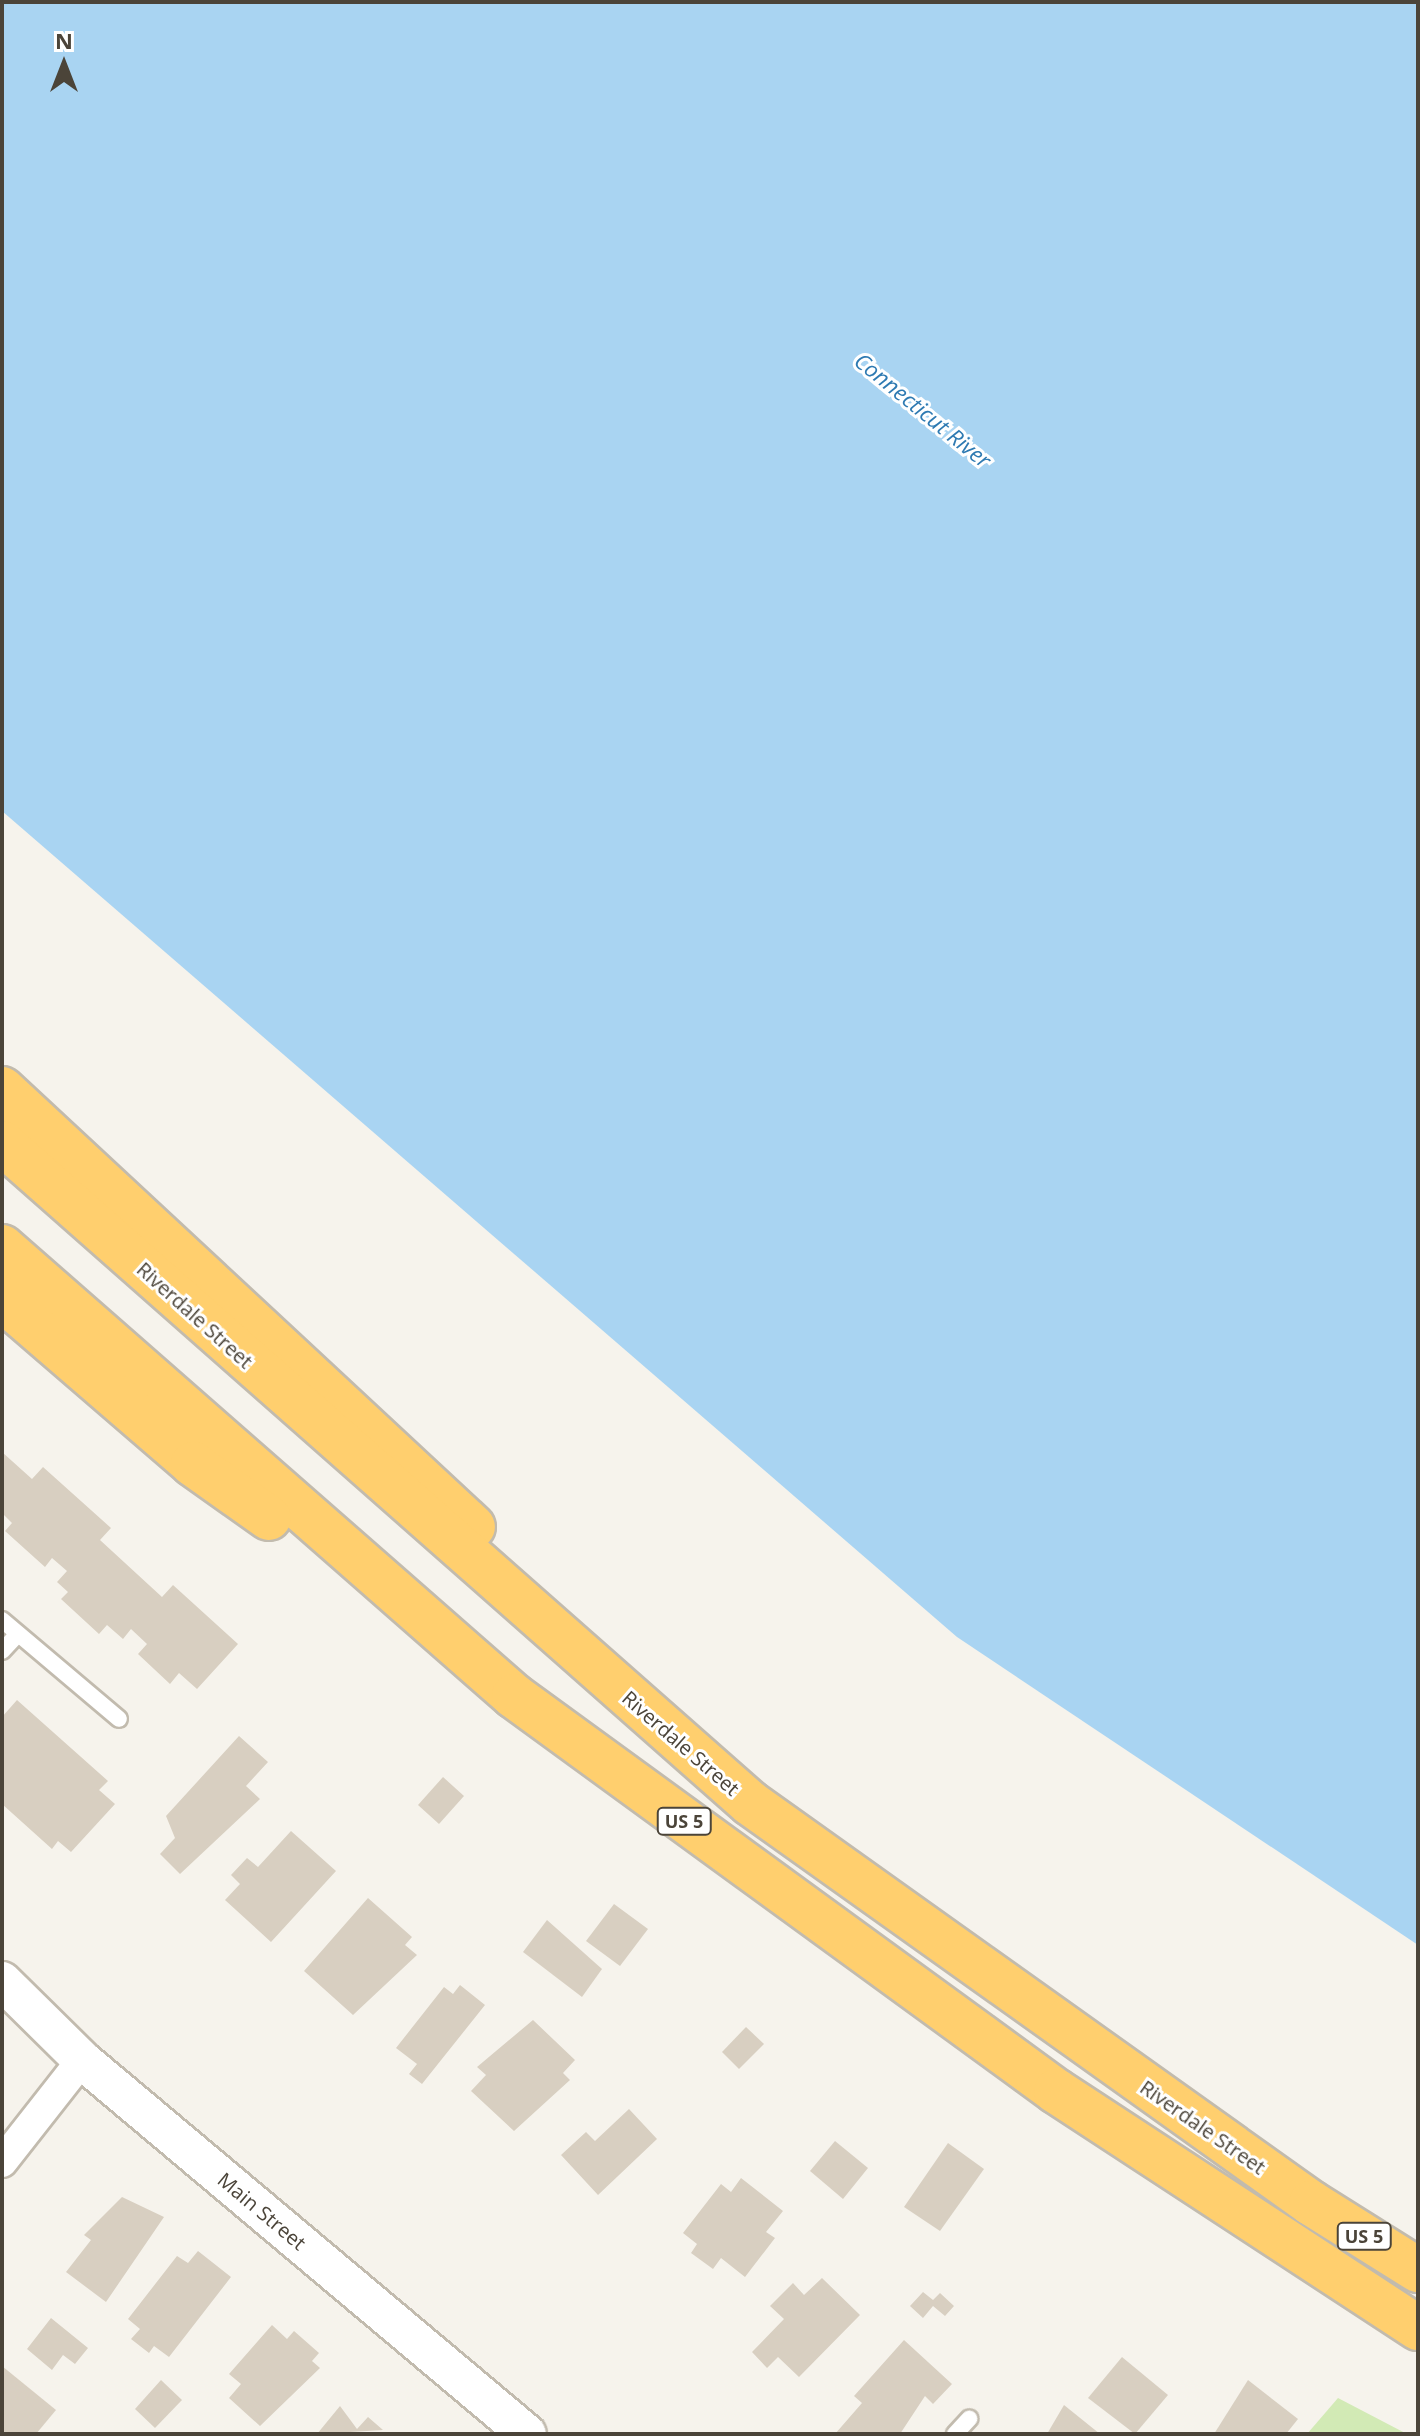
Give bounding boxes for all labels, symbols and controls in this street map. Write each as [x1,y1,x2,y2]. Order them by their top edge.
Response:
north arrow [24,24,104,104]
text: N [55,25,73,55]
water label: Connecticut River [849,347,997,473]
street label: Riverdale Street [132,1257,258,1373]
street label: Riverdale Street [617,1686,745,1800]
road number: US 5 [656,1807,712,1835]
street label: Riverdale Street [1136,2075,1270,2179]
street label: Main Street [213,2167,311,2255]
road number: US 5 [1336,2222,1392,2250]

